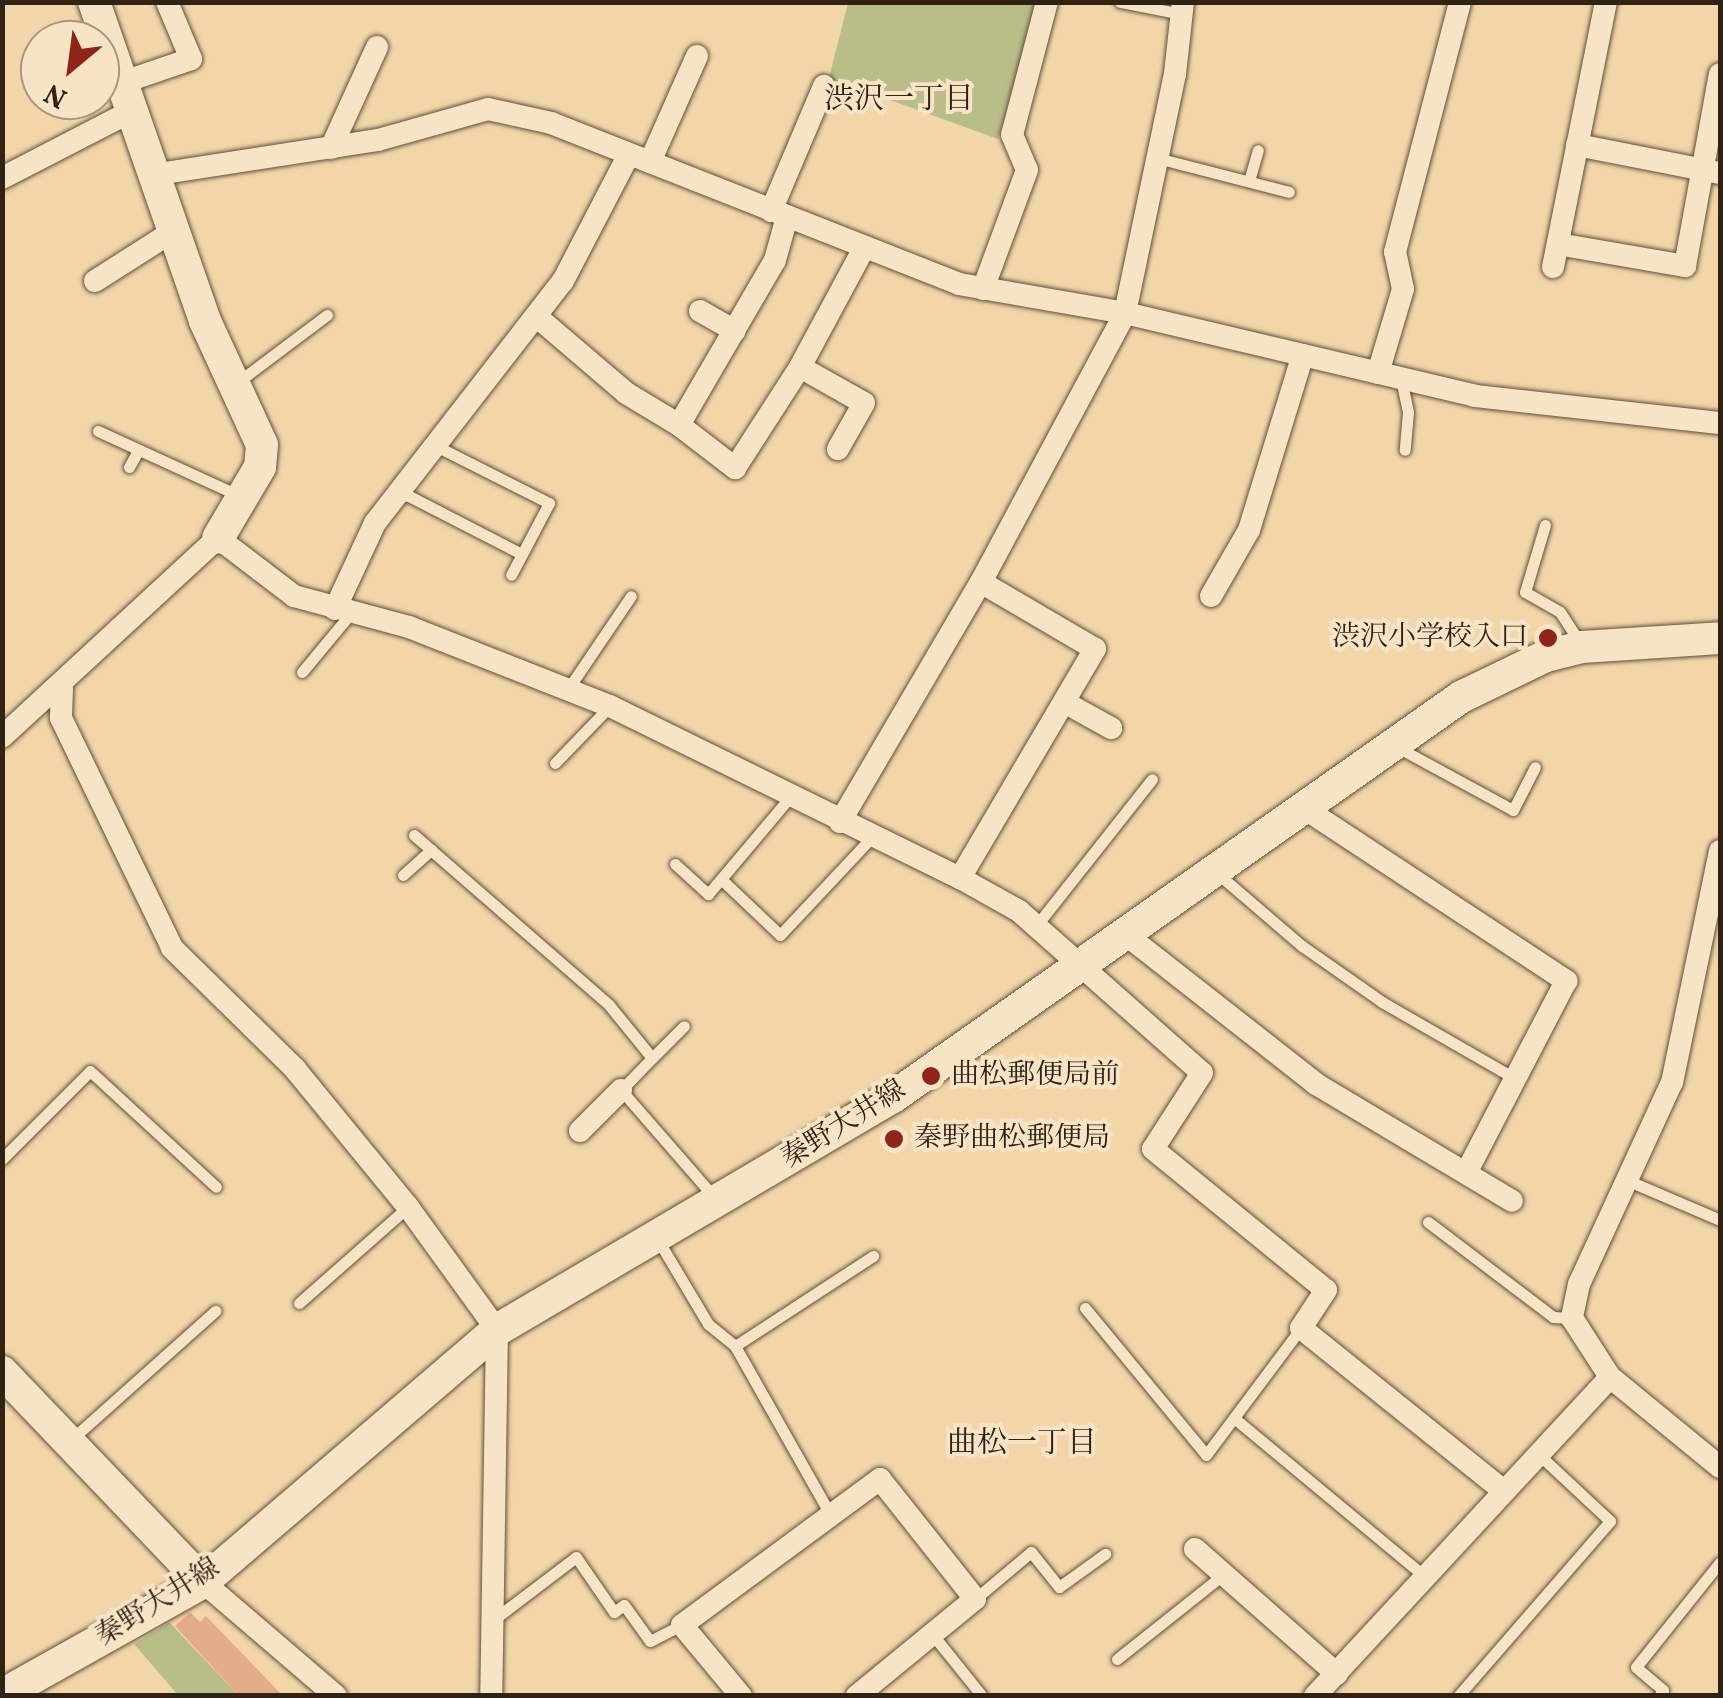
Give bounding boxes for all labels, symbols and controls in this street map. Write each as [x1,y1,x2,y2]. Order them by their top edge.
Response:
north arrow [20,20,120,120]
text: N [38,73,75,117]
district label: 渋沢一丁目 [824,82,974,118]
place label: 渋沢小学校入口 [1332,621,1528,655]
marker: 渋沢小学校入口 [1537,627,1559,649]
place label: 曲松郵便局前 [951,1059,1119,1093]
marker: 曲松郵便局前 [920,1065,942,1087]
street label: 秦野大井線 [776,1074,912,1176]
place label: 秦野曲松郵便局 [914,1122,1110,1156]
marker: 秦野曲松郵便局 [883,1128,905,1150]
district label: 曲松一丁目 [947,1426,1097,1462]
street label: 秦野大井線 [90,1552,226,1654]

